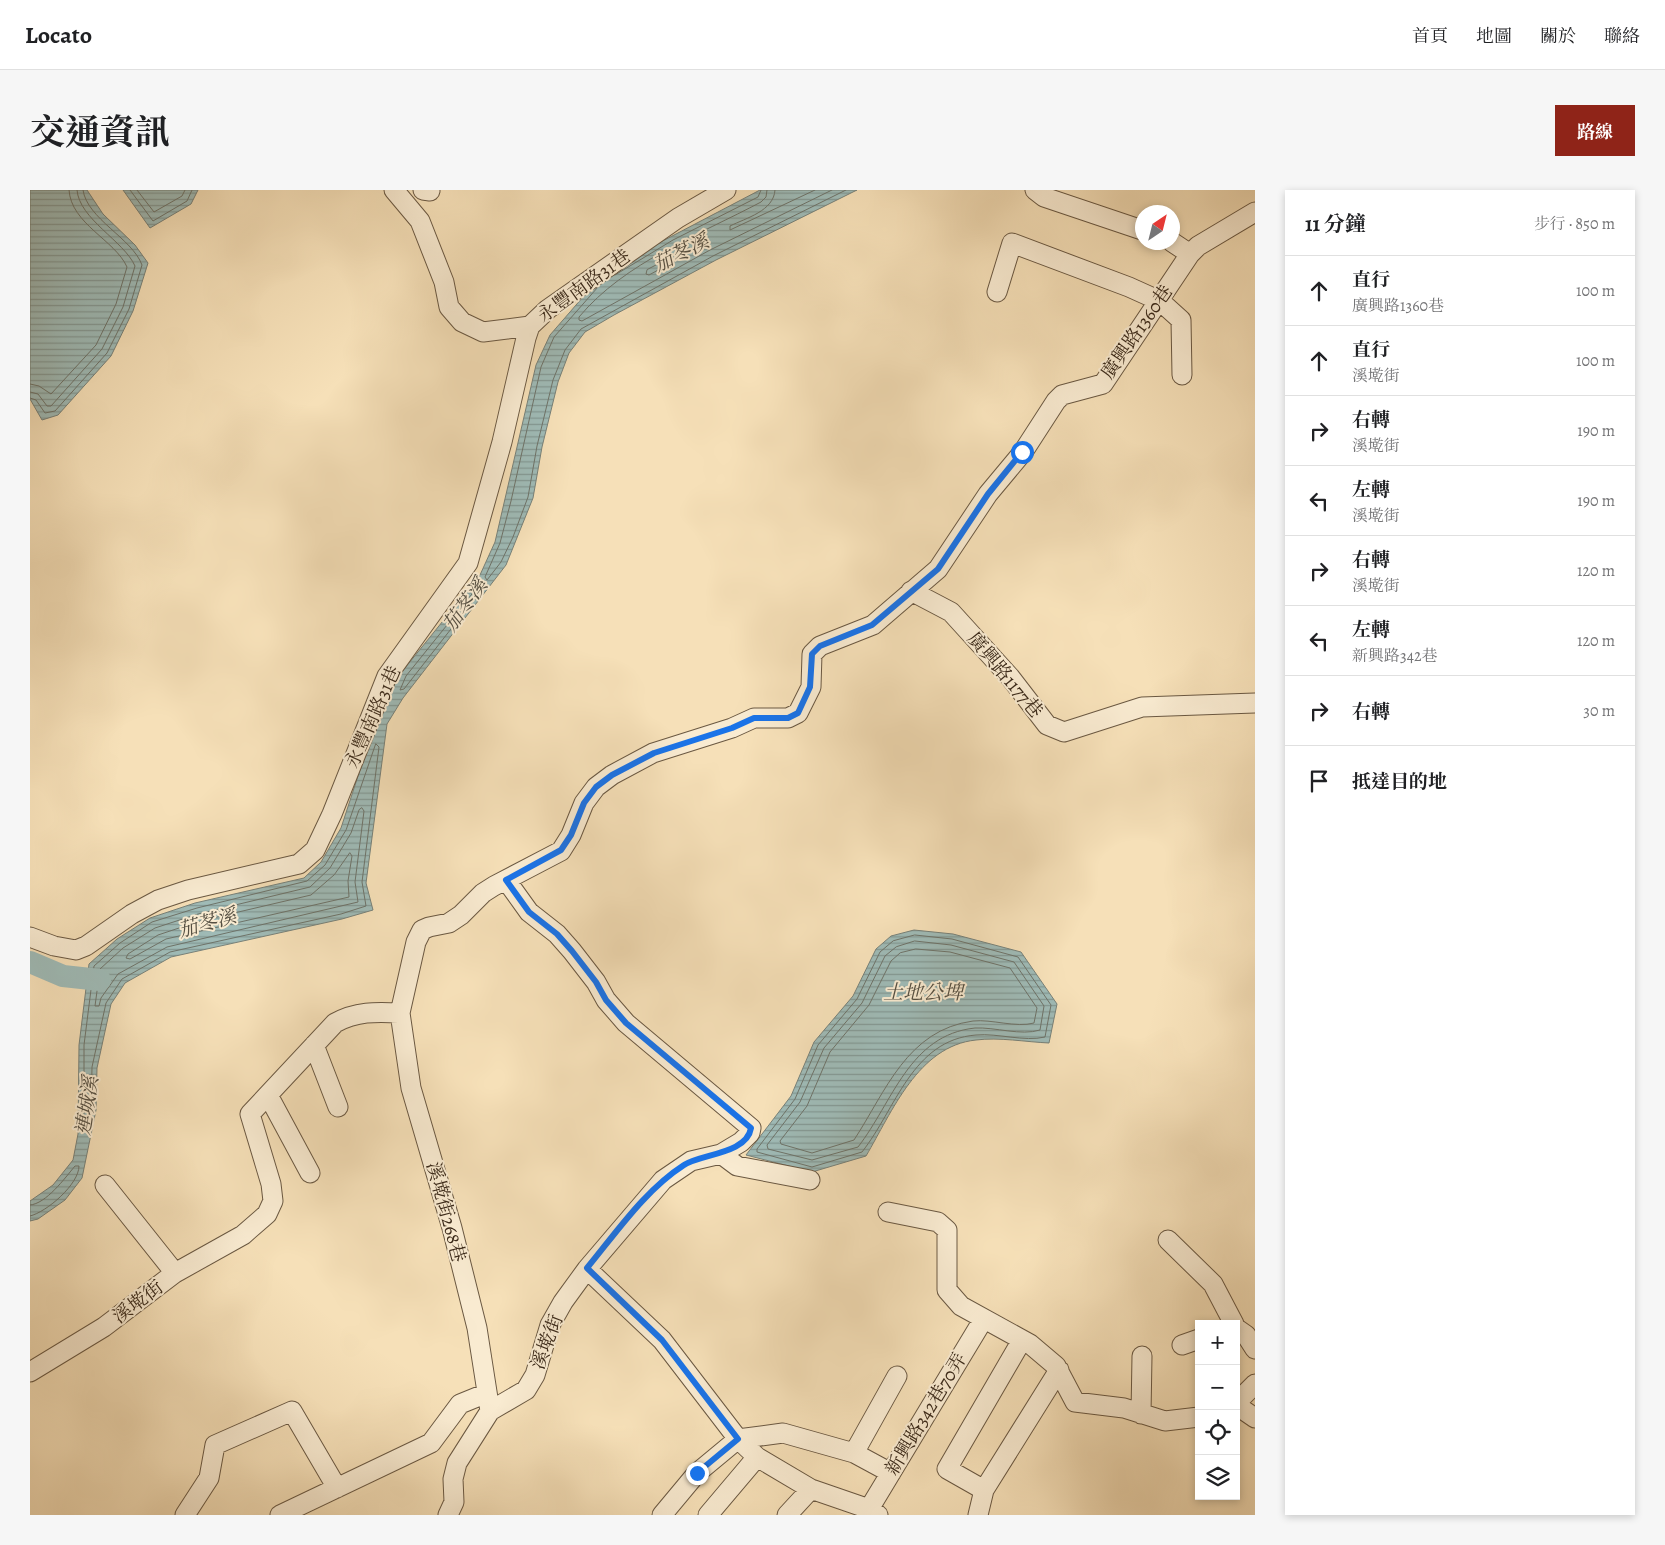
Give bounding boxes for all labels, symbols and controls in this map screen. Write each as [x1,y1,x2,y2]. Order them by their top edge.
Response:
text: Locato [25,19,92,51]
text: 首頁 [1412,24,1448,48]
text: 地圖 [1476,24,1512,48]
text: 關於 [1540,24,1576,48]
text: 聯絡 [1604,24,1640,48]
button: 路線 [1555,105,1635,156]
text: 交通資訊 [30,108,170,156]
north arrow [1135,205,1180,250]
text: 11 分鐘 [1305,210,1366,238]
text: 步行 · 850 m [1534,213,1615,235]
water label: 茄苳溪 [648,226,716,279]
street label: 永豐南路31巷 [532,243,636,329]
text: 直行 [1352,267,1390,293]
icon: ahead [1305,277,1333,305]
street label: 廣興路1360巷 [1095,280,1179,384]
text: 100 m [1576,280,1615,302]
text: 廣興路1360巷 [1352,295,1444,317]
text: 直行 [1352,337,1390,363]
icon: ahead [1305,347,1333,375]
text: 100 m [1576,350,1615,372]
text: 溪墘街 [1352,365,1400,387]
text: 右轉 [1352,407,1390,433]
icon: right [1305,417,1333,445]
text: 190 m [1577,420,1615,442]
text: 溪墘街 [1352,435,1400,457]
route start [1011,441,1034,464]
text: 左轉 [1352,477,1390,503]
icon: left [1305,487,1333,515]
text: 190 m [1577,490,1615,512]
text: 溪墘街 [1352,505,1400,527]
text: 右轉 [1352,547,1390,573]
icon: right [1305,557,1333,585]
text: 120 m [1577,560,1615,582]
water label: 茄苳溪 [436,571,495,637]
text: 溪墘街 [1352,575,1400,597]
text: 左轉 [1352,617,1390,643]
street label: 廣興路1177巷 [961,626,1049,724]
icon: left [1305,627,1333,655]
text: 120 m [1577,630,1615,652]
text: 新興路342巷 [1352,645,1438,667]
street label: 永豐南路31巷 [339,662,407,772]
icon: right [1305,697,1333,725]
text: 右轉 [1352,699,1390,725]
text: 30 m [1583,700,1615,722]
icon: arrive [1305,767,1333,795]
text: 抵達目的地 [1352,769,1447,795]
water label: 茄苳溪 [174,901,241,944]
water label: 土地公埤 [883,979,966,1006]
water label: 連城溪 [69,1072,105,1138]
street label: 溪墘街268巷 [420,1159,472,1265]
street label: 溪墘街 [107,1274,169,1330]
street label: 溪墘街 [525,1311,569,1373]
map controls [1195,1320,1240,1500]
button: + [1195,1320,1240,1365]
street label: 新興路342巷70弄 [879,1348,973,1480]
button: − [1195,1365,1240,1410]
button: locate [1195,1410,1240,1455]
button: layers [1195,1455,1240,1500]
route end [686,1462,709,1485]

